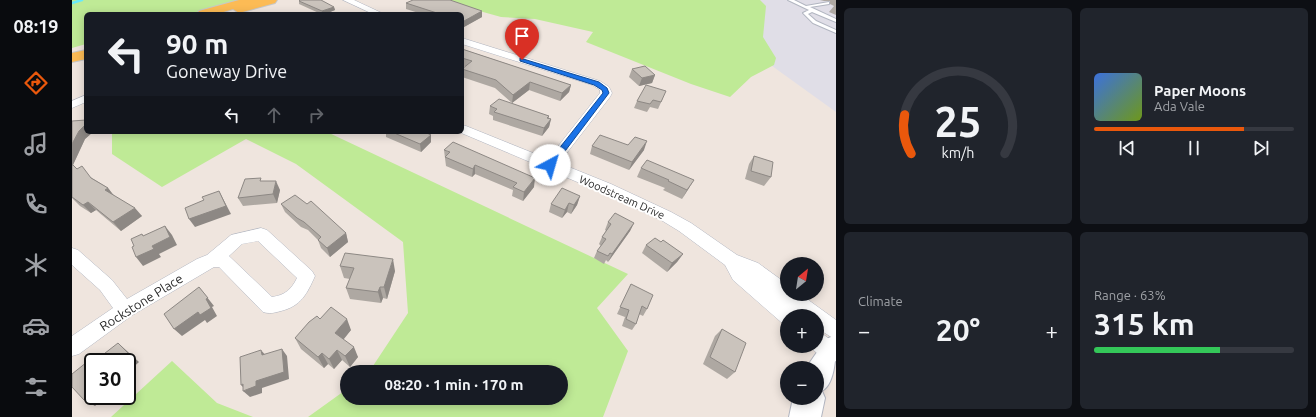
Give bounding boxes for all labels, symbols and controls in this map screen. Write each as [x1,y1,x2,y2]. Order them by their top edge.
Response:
text: 08:19 [13,16,59,36]
pin [505,19,539,60]
icon: arrive [511,25,533,47]
icon: left [100,28,152,80]
text: 90 m [166,28,228,59]
text: Goneway Drive [166,61,287,81]
icon: directions [22,69,50,97]
text: Paper Moons [1154,82,1246,99]
text: 25 [935,98,981,145]
text: Ada Vale [1154,99,1205,113]
icon: left [221,104,243,126]
icon: ahead [263,104,285,126]
icon: right [305,104,327,126]
icon: music [22,130,50,158]
icon: previous [1116,137,1138,159]
icon: pause [1183,137,1205,159]
icon: next [1250,137,1272,159]
position arrow [529,144,571,186]
text: km/h [942,145,974,161]
street label: Woodstream Drive [577,173,667,221]
icon: phone [22,190,50,218]
icon: climate [22,251,50,279]
north arrow [780,257,824,301]
map controls [780,257,824,405]
street label: Rockstone Place [97,271,185,333]
text: Range · 63% [1094,288,1166,302]
text: Climate [858,294,903,308]
text: 315 km [1094,307,1195,341]
button: + [780,309,824,353]
icon: car [22,312,50,340]
text: 20° [936,313,980,347]
text: − [858,318,870,343]
text: + [1046,318,1058,343]
speed limit sign: 30 [84,353,136,405]
button: − [780,361,824,405]
icon: filters [22,373,50,401]
text: 08:20 · 1 min · 170 m [385,376,523,393]

